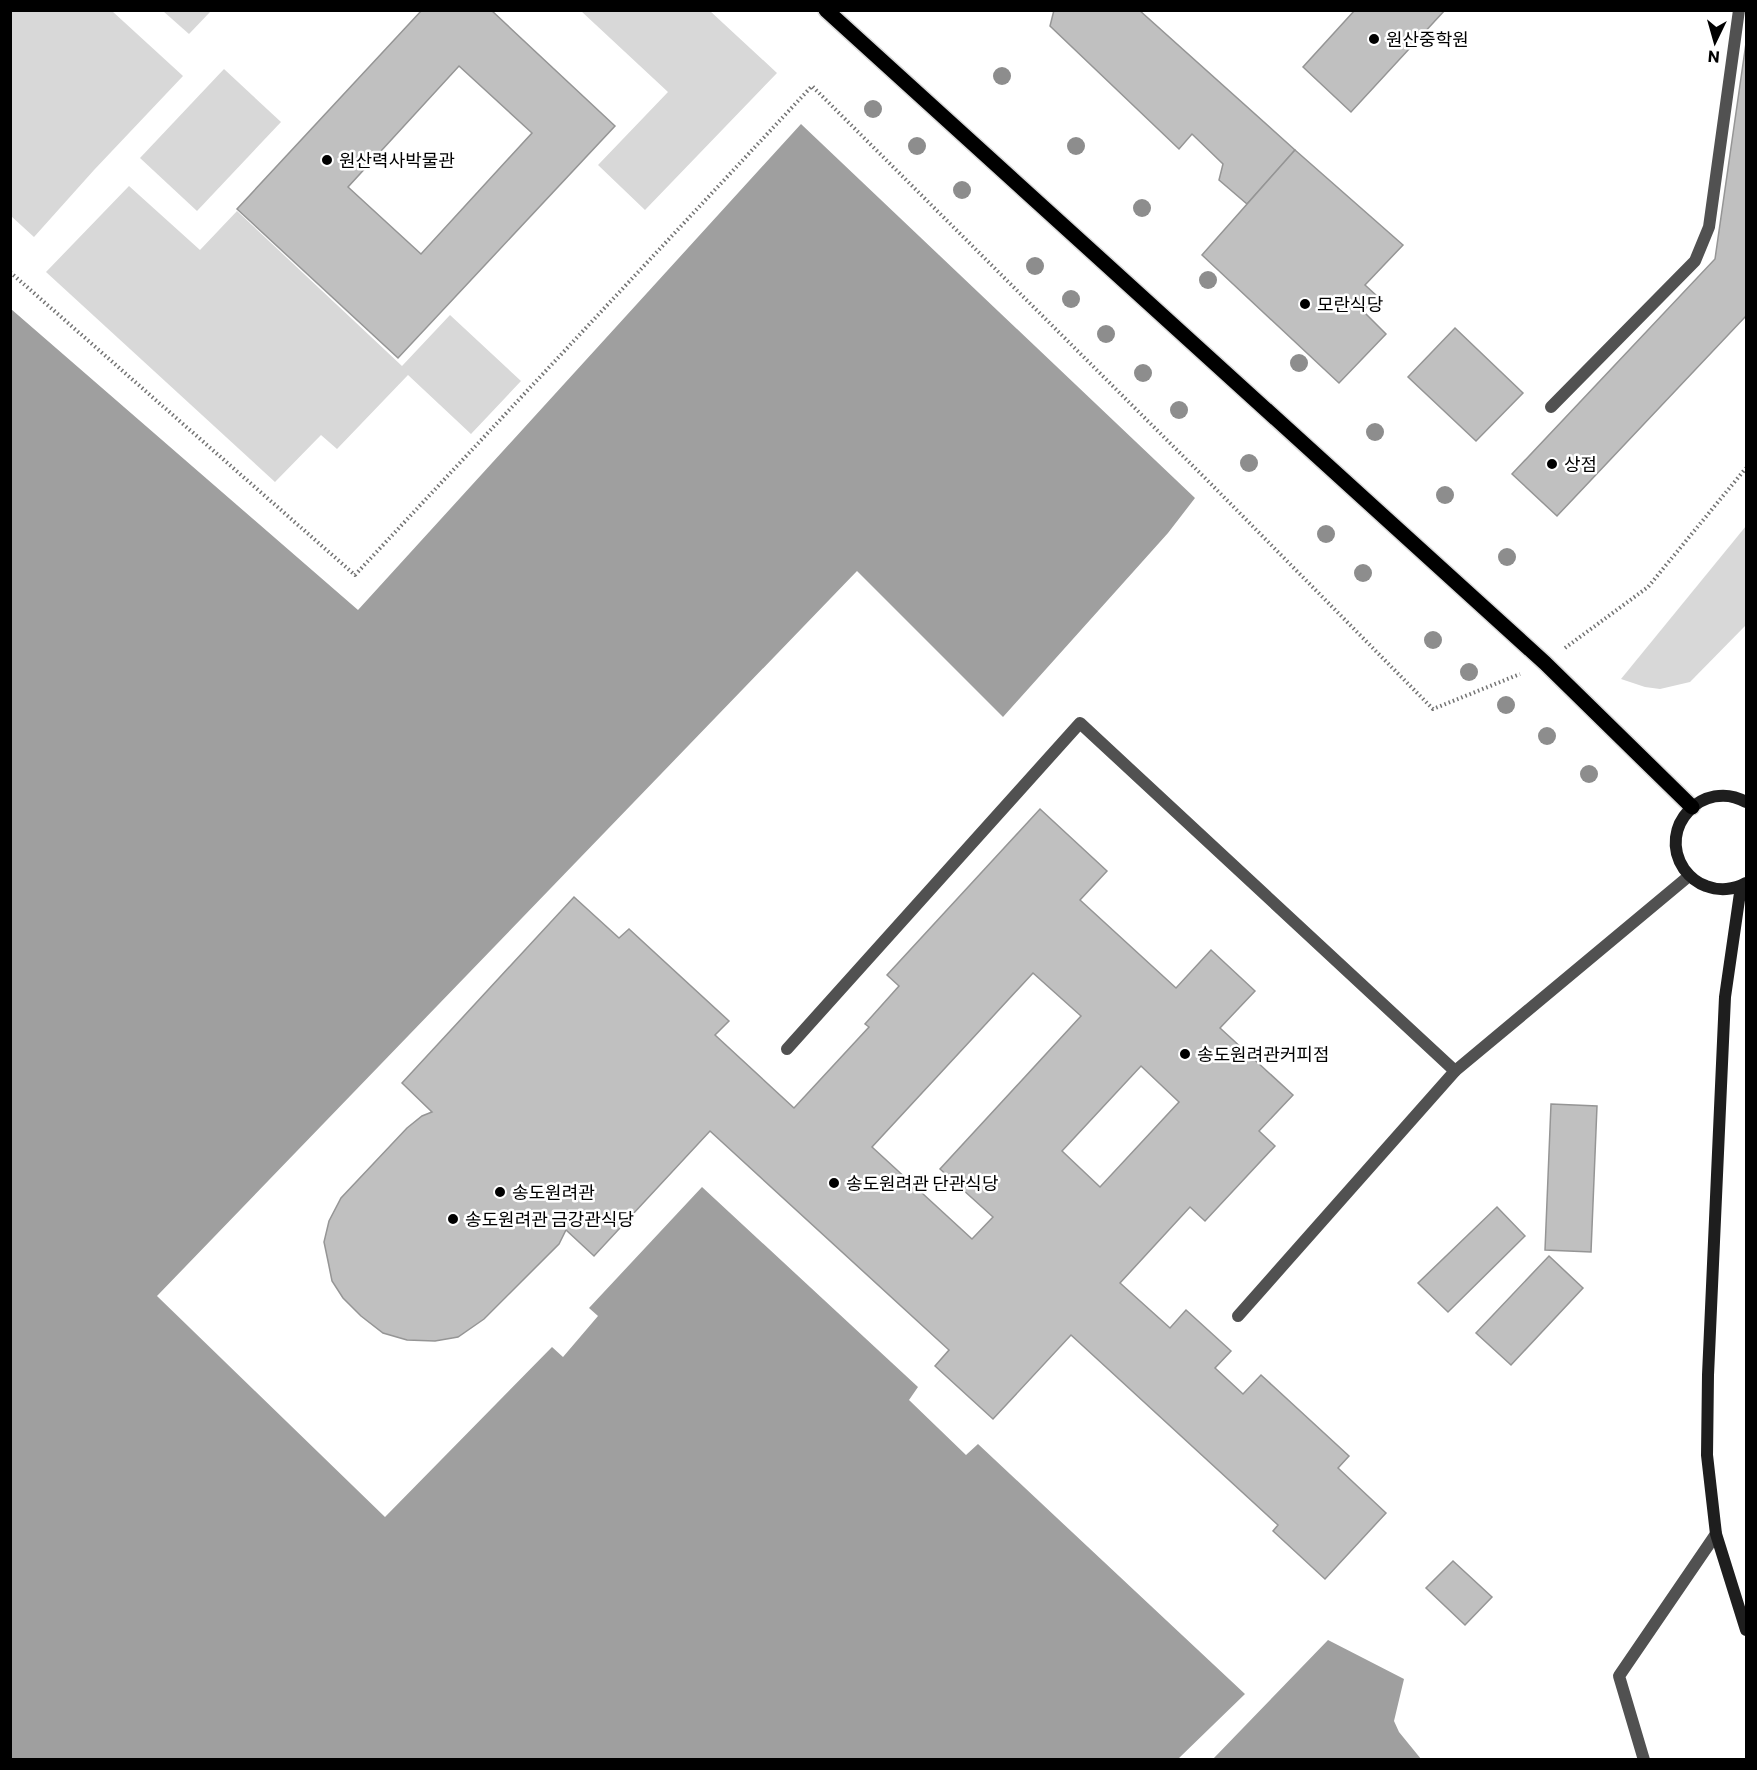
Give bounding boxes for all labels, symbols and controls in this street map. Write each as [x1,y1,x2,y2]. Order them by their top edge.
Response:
north arrow [1685,12,1745,72]
place label: 원산중학원 [1386,28,1469,50]
marker: 원산중학원 [1367,32,1381,46]
text: N [1707,47,1720,67]
place label: 원산력사박물관 [339,149,455,171]
marker: 원산력사박물관 [320,153,334,167]
place label: 모란식당 [1317,293,1383,315]
marker: 모란식당 [1298,297,1312,311]
place label: 상점 [1564,453,1597,475]
marker: 상점 [1545,457,1559,471]
place label: 송도원려관커피점 [1197,1043,1329,1065]
marker: 송도원려관커피점 [1178,1047,1192,1061]
place label: 송도원려관 단관식당 [846,1172,999,1194]
marker: 송도원려관 단관식당 [827,1176,841,1190]
place label: 송도원려관 [512,1181,595,1203]
marker: 송도원려관 [493,1185,507,1199]
place label: 송도원려관 금강관식당 [465,1208,634,1230]
marker: 송도원려관 금강관식당 [446,1212,460,1226]

